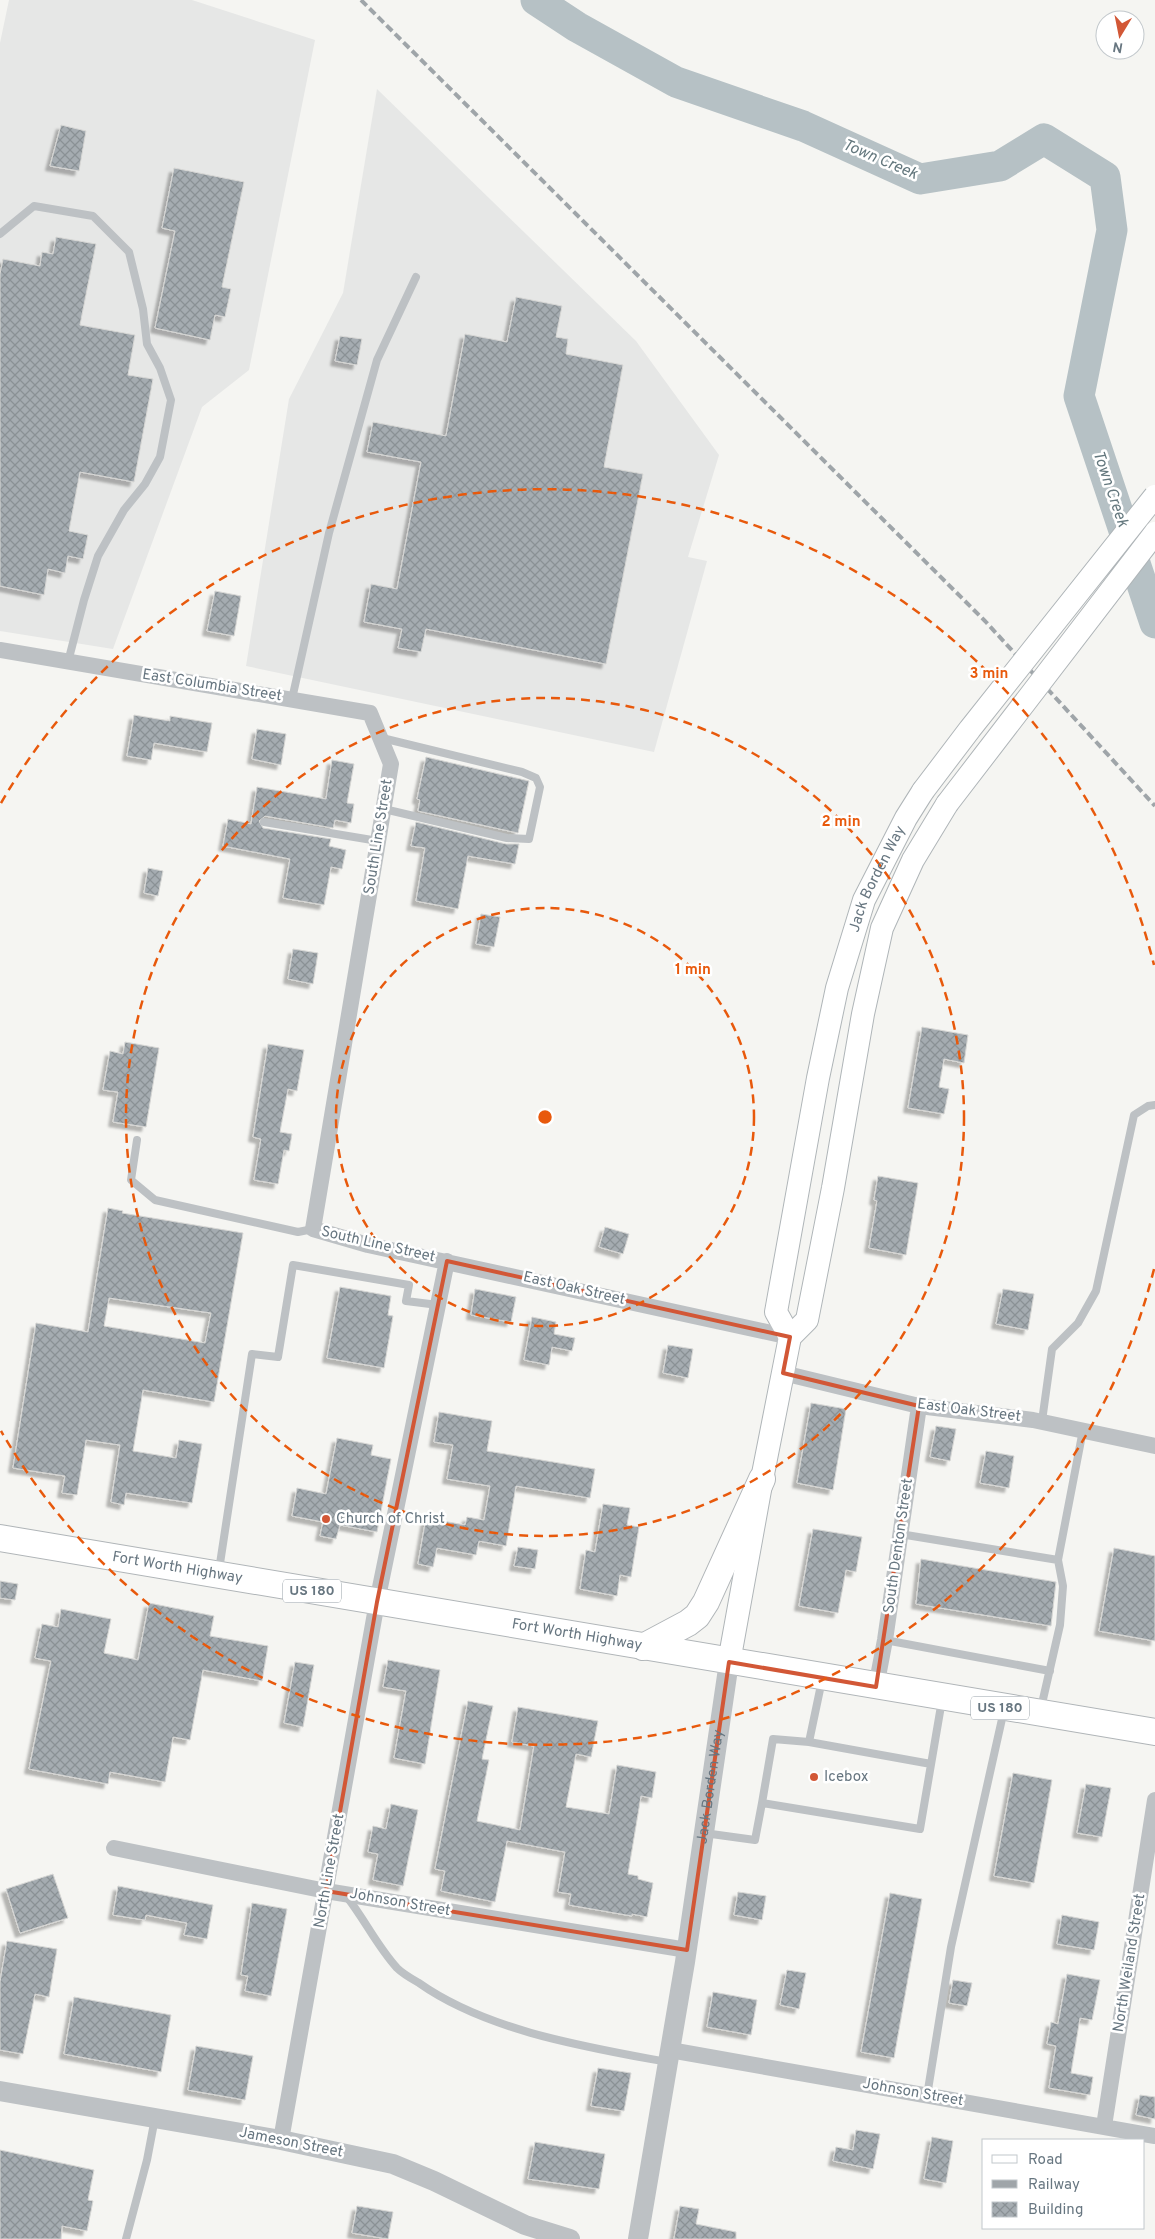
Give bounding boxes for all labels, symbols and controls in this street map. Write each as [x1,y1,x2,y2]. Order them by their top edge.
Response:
north arrow [1095,10,1145,60]
text: N [1112,37,1124,56]
water label: Town Creek [839,135,921,185]
water label: Town Creek [1088,448,1133,531]
text: 3 min [969,665,1009,684]
street label: East Columbia Street [141,666,283,706]
street label: South Line Street [360,778,398,896]
text: 2 min [821,813,861,832]
street label: Jack Borden Way [845,822,910,934]
text: 1 min [675,961,711,980]
centre of rings [536,1108,554,1126]
street label: South Line Street [319,1223,437,1267]
street label: East Oak Street [521,1268,627,1310]
street label: East Oak Street [916,1395,1022,1427]
street label: South Denton Street [880,1477,918,1615]
place label: Church of Christ [336,1510,445,1529]
marker: Church of Christ [320,1513,332,1525]
street label: Fort Worth Highway [111,1548,244,1588]
road number: US 180 [283,1580,341,1602]
street label: Fort Worth Highway [510,1615,644,1655]
road number: US 180 [971,1696,1029,1720]
street label: Jack Borden Way [693,1728,728,1845]
place label: Icebox [824,1768,869,1787]
marker: Icebox [808,1771,820,1783]
street label: North Line Street [311,1812,349,1930]
street label: Johnson Street [348,1885,452,1921]
street label: North Weiland Street [1110,1892,1150,2034]
street label: Johnson Street [861,2075,965,2111]
street label: Jameson Street [237,2124,345,2162]
legend [982,2139,1145,2229]
text: Road [1028,2151,1063,2170]
text: Railway [1028,2176,1080,2195]
text: Building [1028,2201,1083,2220]

